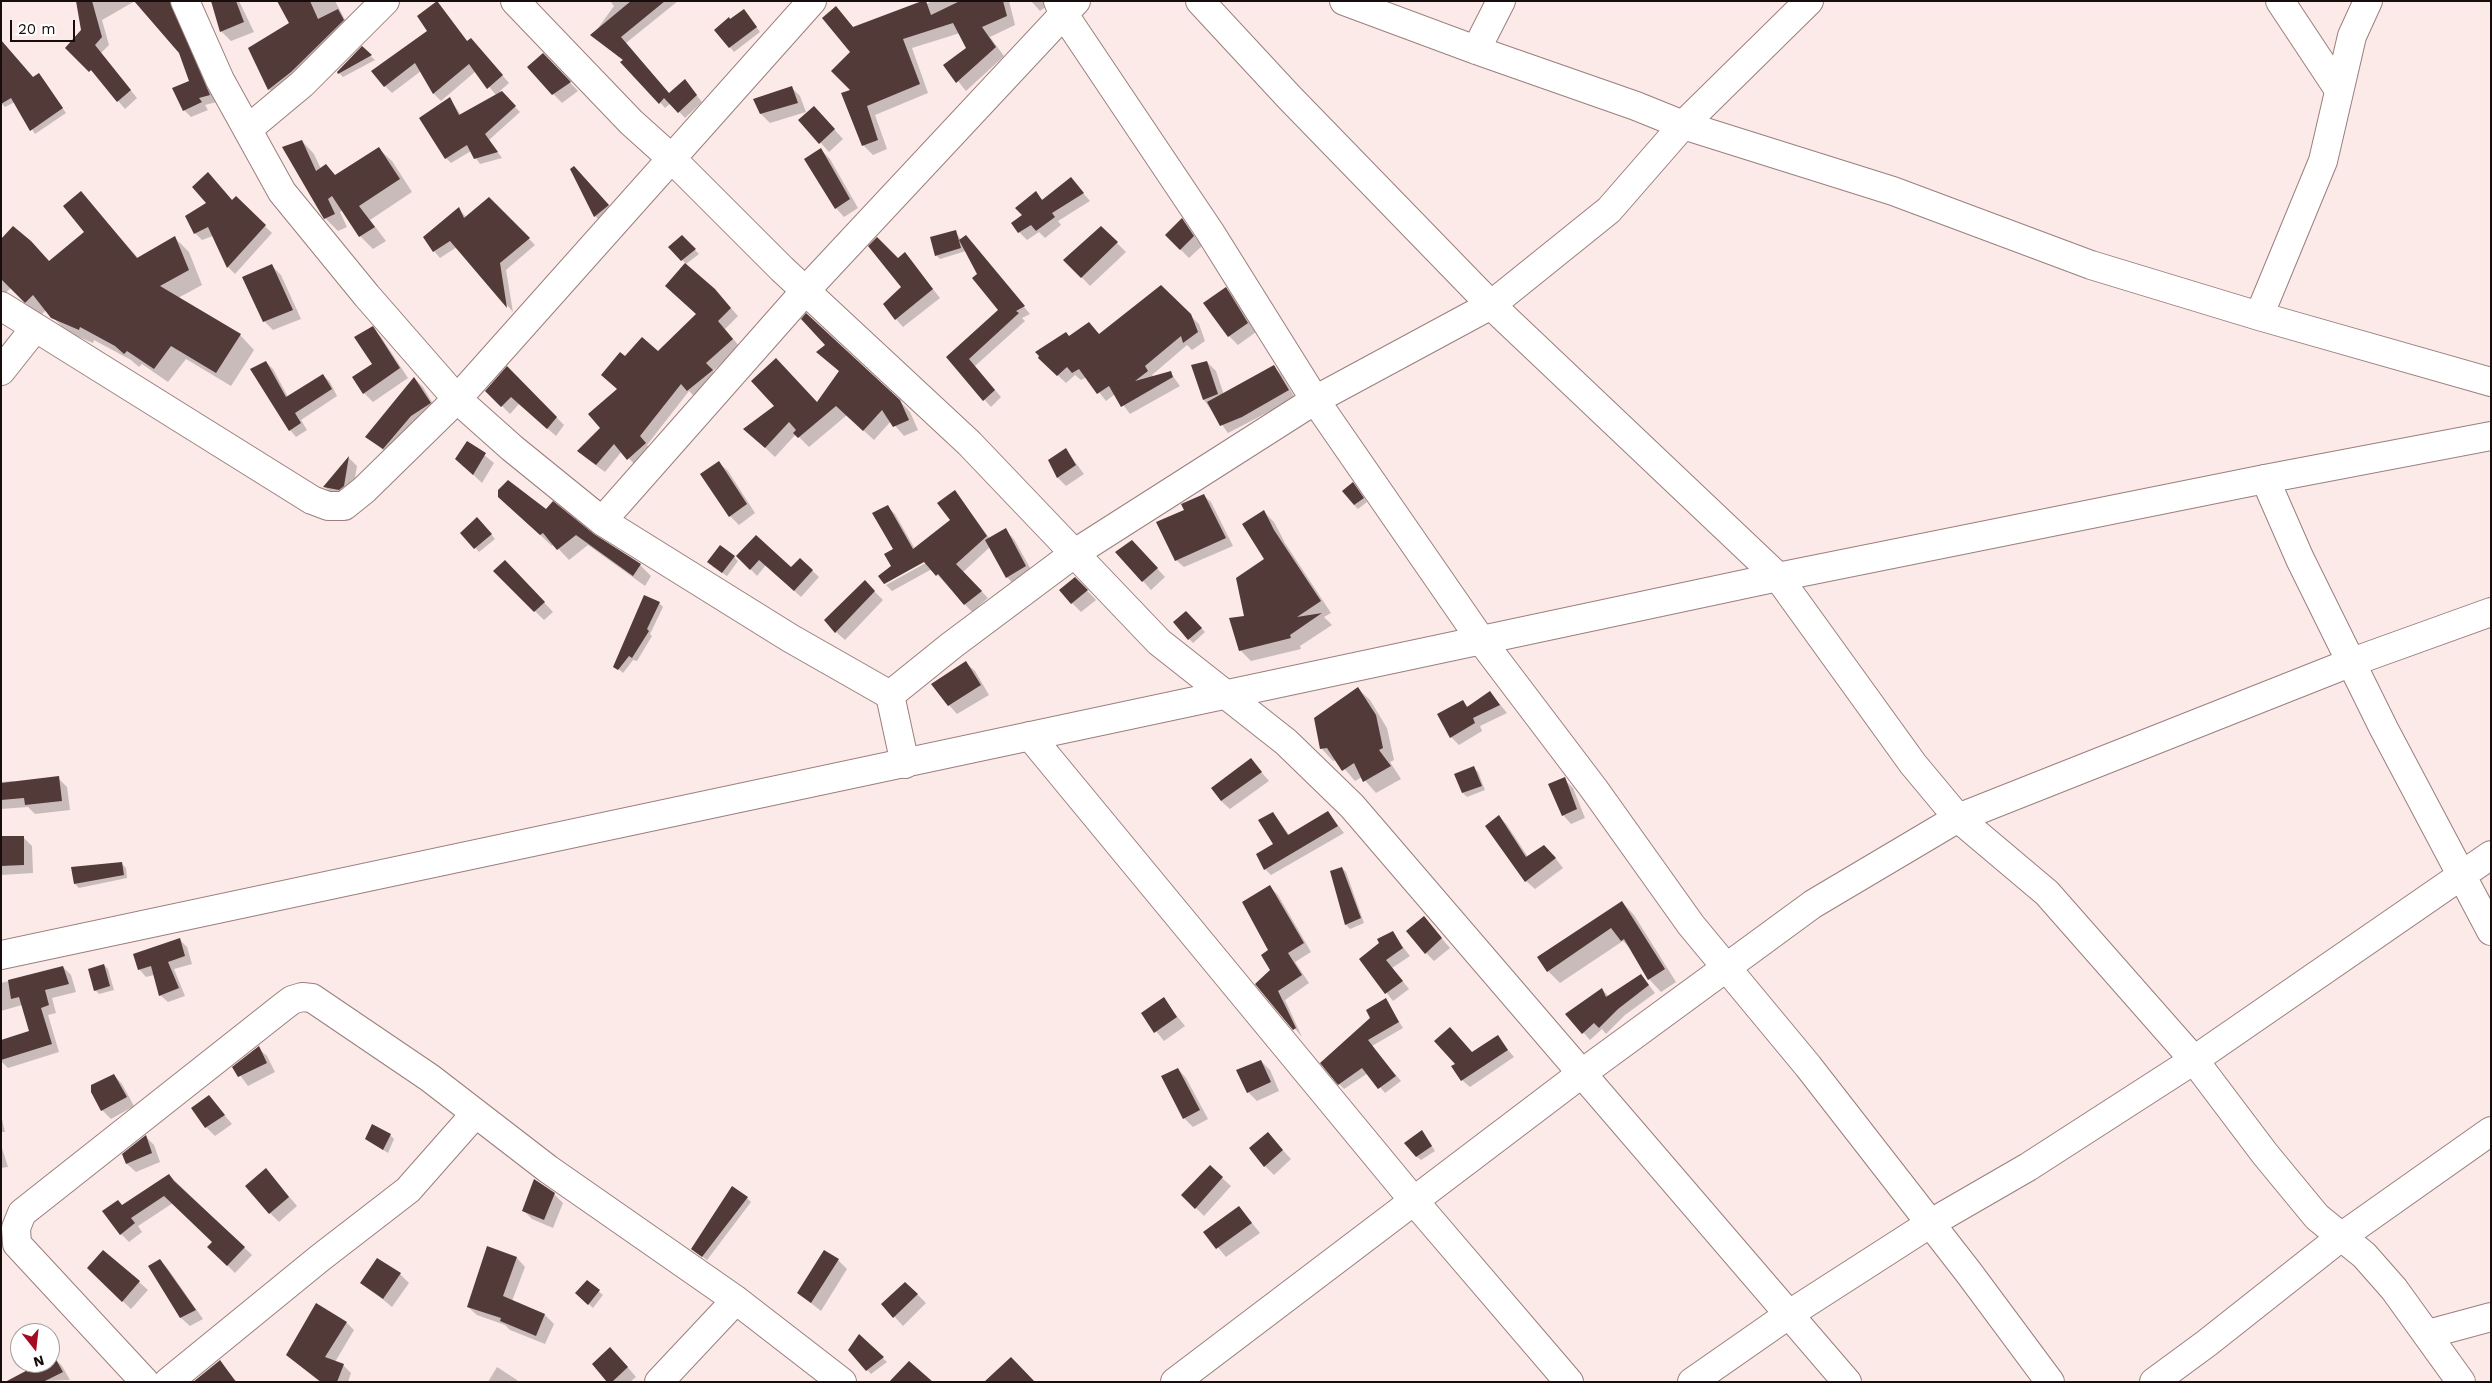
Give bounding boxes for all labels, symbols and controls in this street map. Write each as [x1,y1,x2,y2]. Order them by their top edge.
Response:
scale bar [12,10,78,42]
text: 20 m [18,20,56,38]
north arrow [10,1323,60,1373]
text: N [32,1352,46,1371]

